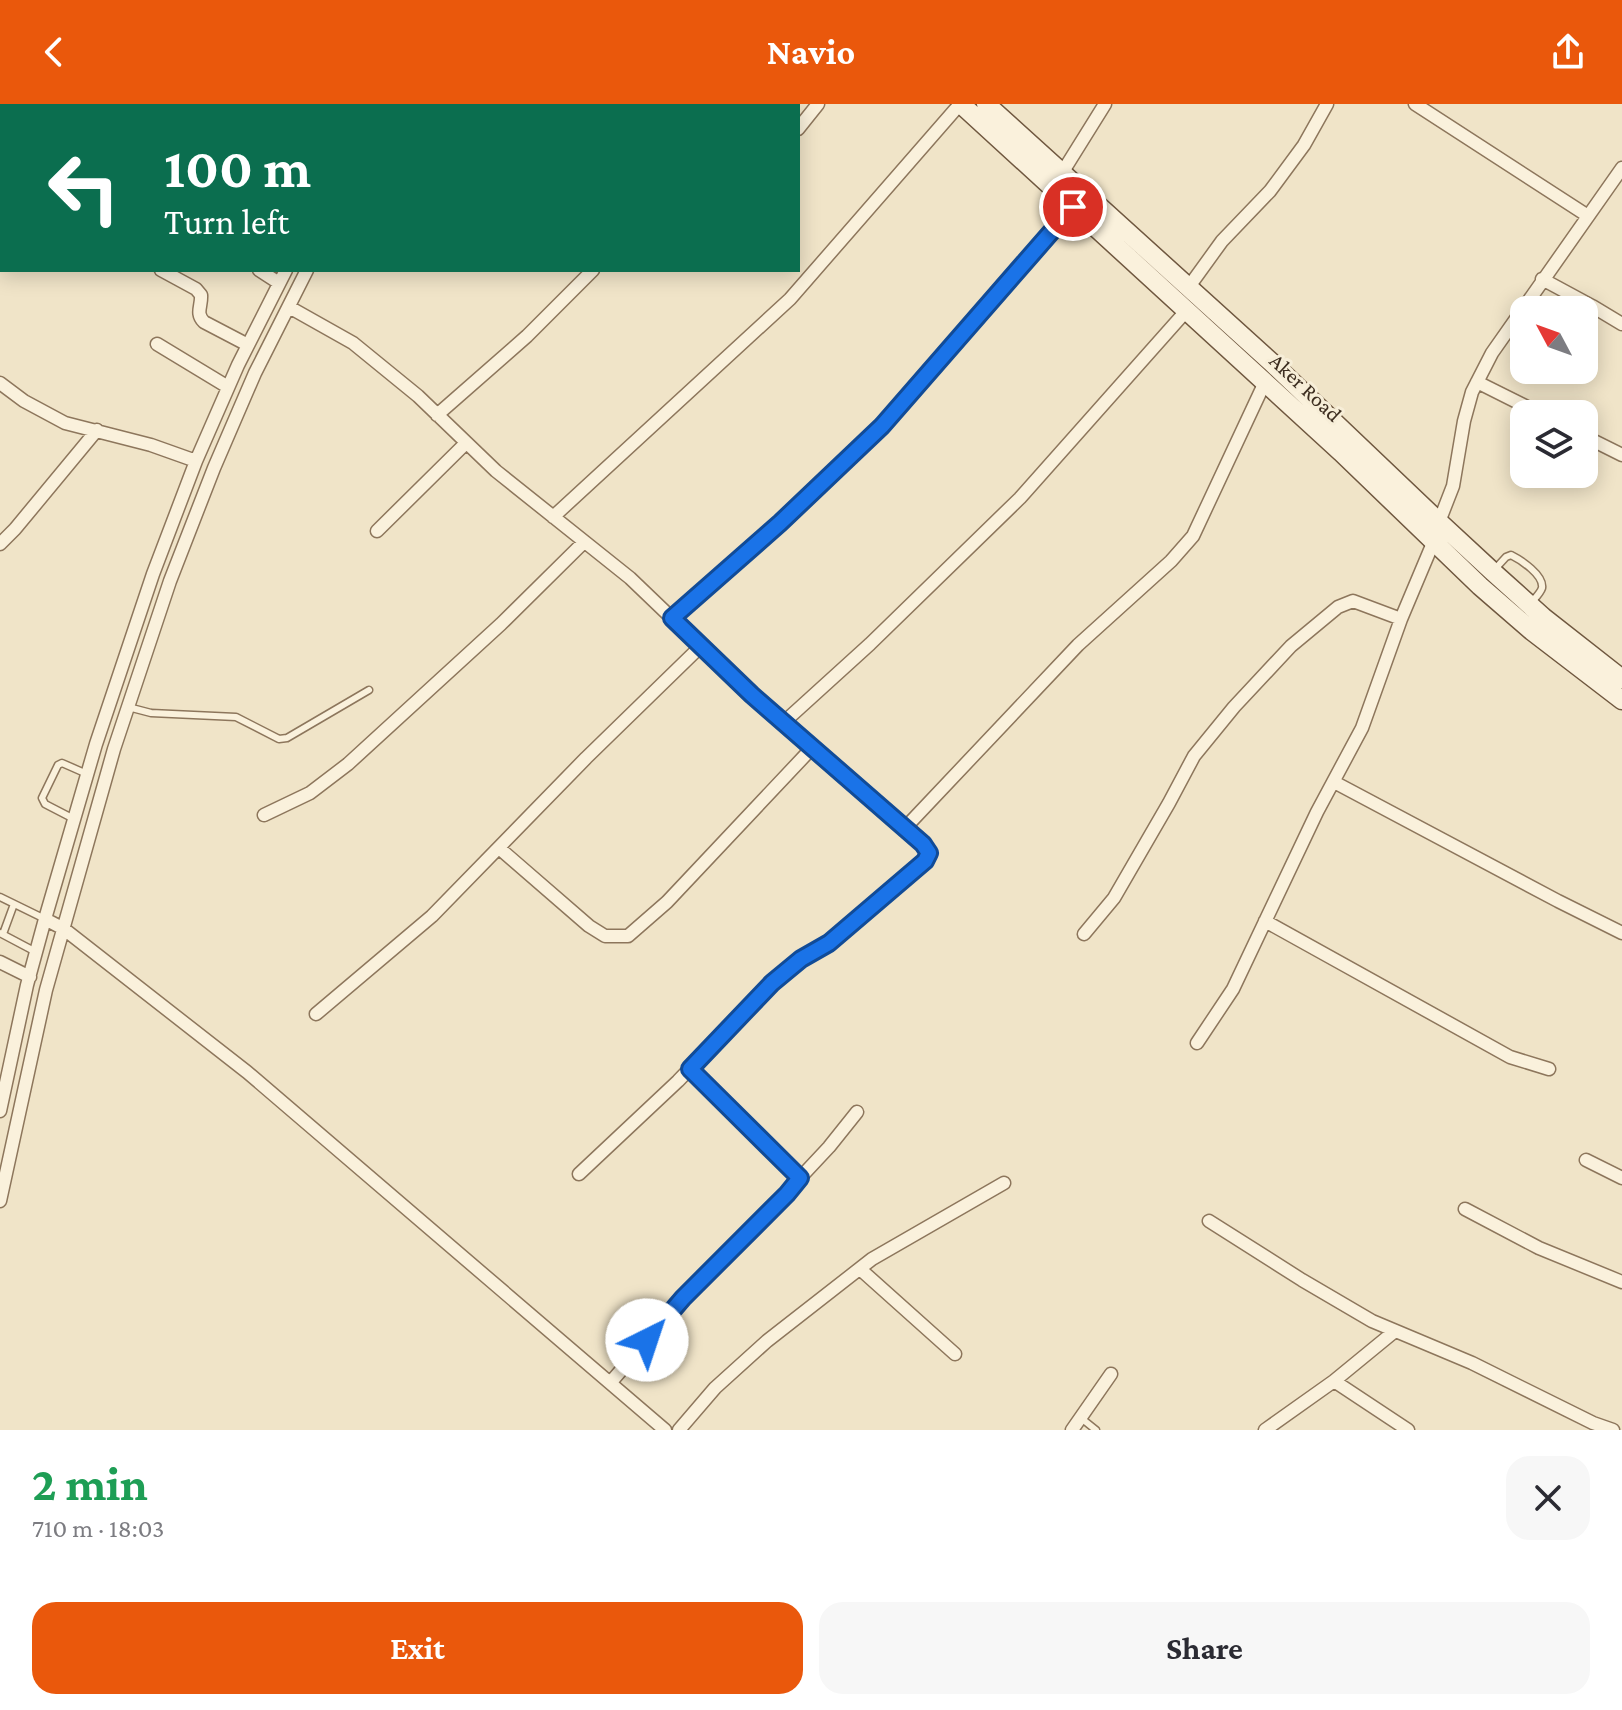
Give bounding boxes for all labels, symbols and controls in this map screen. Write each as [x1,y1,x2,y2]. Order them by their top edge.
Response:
icon: back [32,30,76,74]
icon: share [1546,30,1590,74]
text: Navio [767,32,855,72]
icon: left [32,136,136,240]
text: 100 m [164,137,311,199]
pin [1039,173,1107,241]
icon: arrive [1051,185,1095,229]
text: Turn left [164,202,289,242]
north arrow [1510,296,1598,384]
map controls [1510,296,1598,488]
street label: Aker Road [1265,348,1347,427]
button: layers [1510,400,1598,488]
position arrow [605,1298,689,1382]
button: close [1506,1456,1590,1540]
text: 2 min [32,1457,148,1510]
text: 710 m · 18:03 [32,1514,164,1543]
button: Exit [32,1602,803,1694]
button: Share [819,1602,1590,1694]

